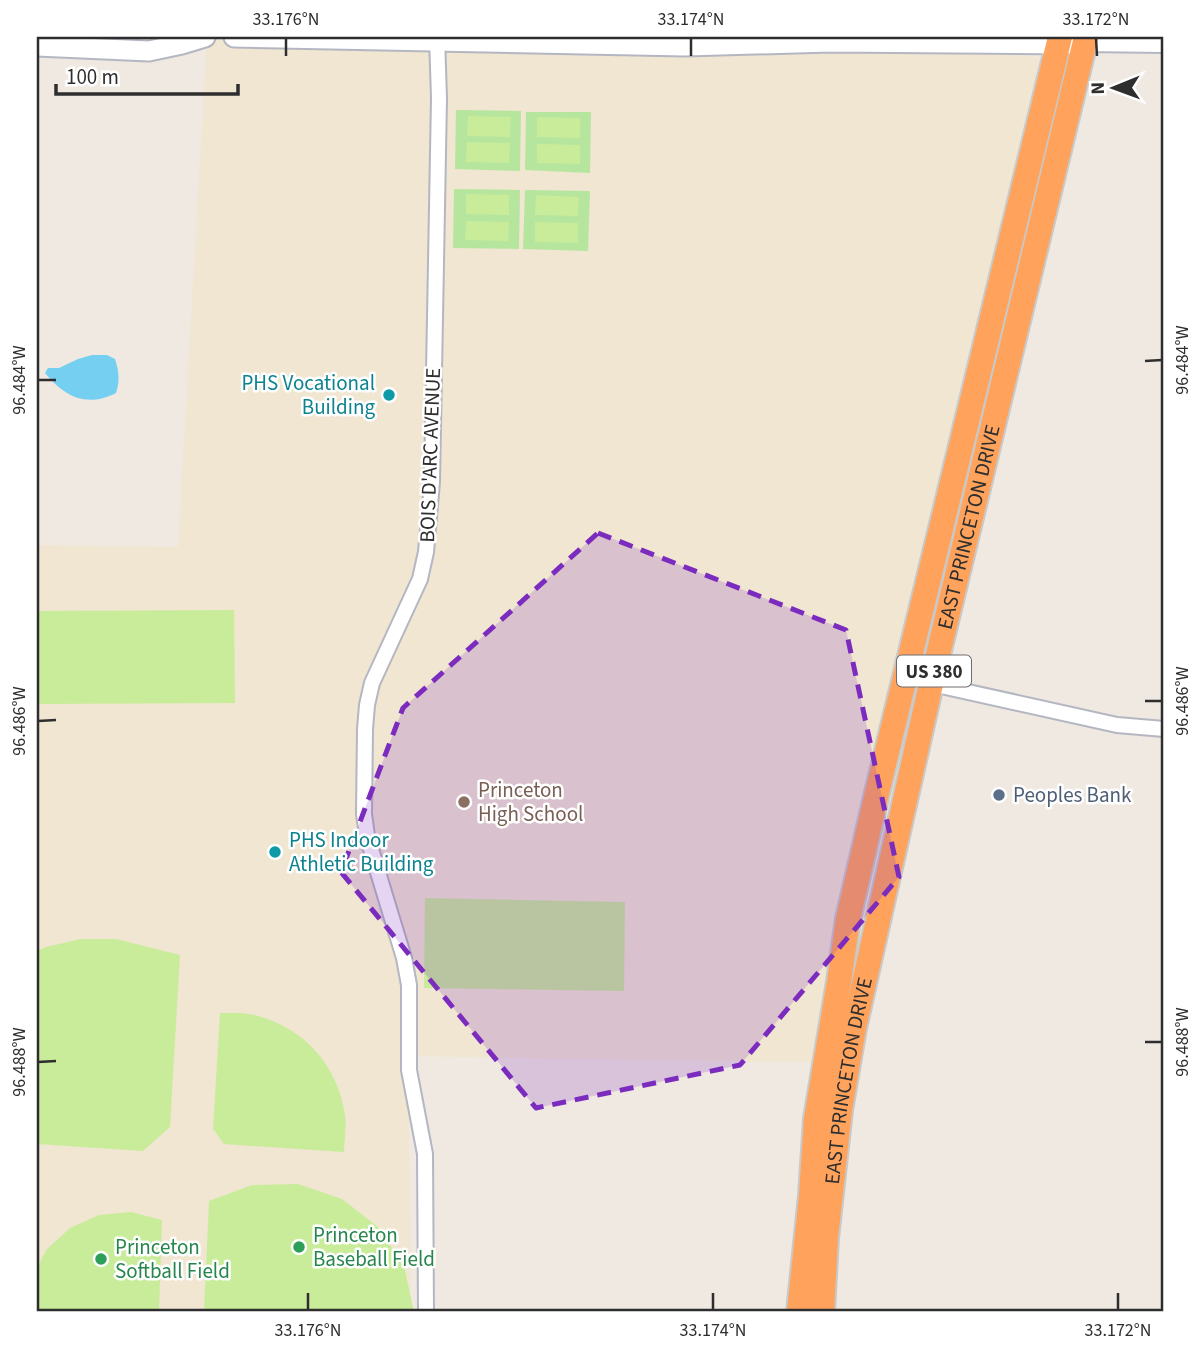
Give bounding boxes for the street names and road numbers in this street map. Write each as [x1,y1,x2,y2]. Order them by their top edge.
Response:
street label: BOIS D'ARC AVENUE [412,367,448,543]
street label: EAST PRINCETON DRIVE [930,422,1008,632]
road number: US 380 [897,656,971,686]
street label: EAST PRINCETON DRIVE [817,974,880,1186]

